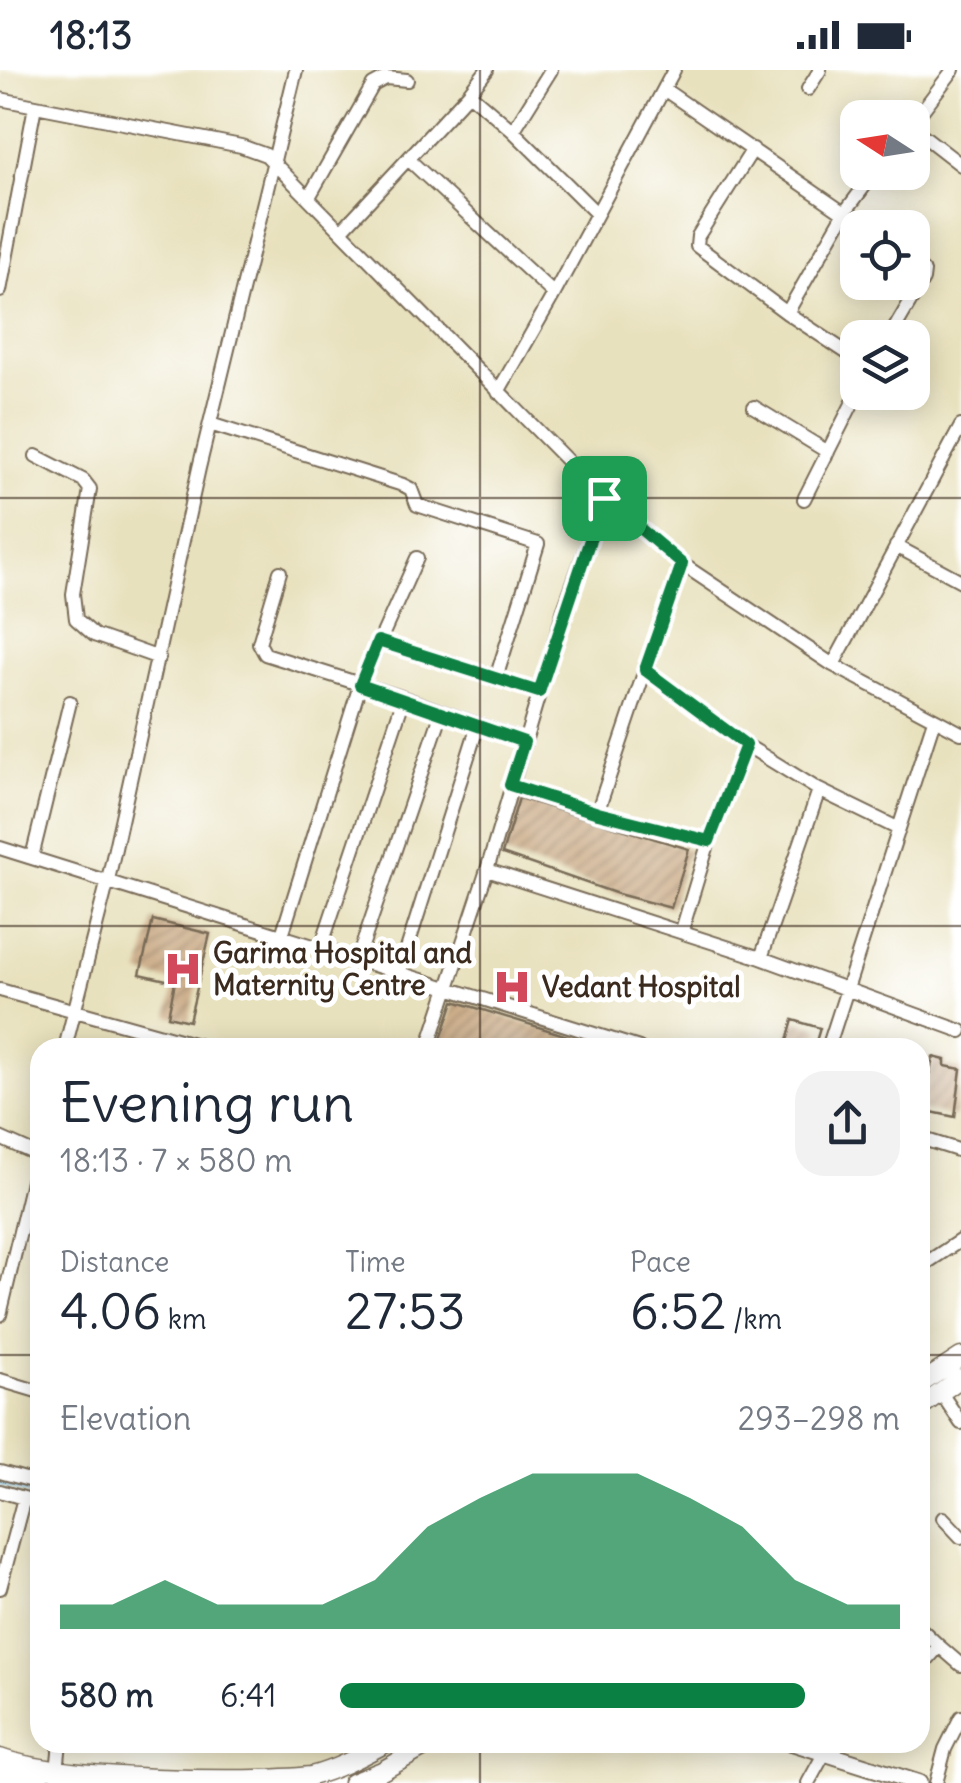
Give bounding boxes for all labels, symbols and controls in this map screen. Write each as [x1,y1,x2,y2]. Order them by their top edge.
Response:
text: 18:13 [50,12,132,59]
north arrow [840,100,930,190]
map controls [840,100,930,410]
button: locate [840,210,930,300]
button: layers [840,320,930,410]
pin [562,456,647,541]
icon: arrive [577,471,632,526]
place label: Garima Hospital and Maternity Centre [213,935,472,1003]
hospital icon: Garima Hospital and Maternity Centre [162,948,204,990]
hospital icon: Vedant Hospital [491,966,533,1008]
place label: Vedant Hospital [542,969,741,1005]
text: Evening run [60,1068,354,1137]
button: share [795,1071,900,1176]
text: 18:13 · 7 × 580 m [60,1140,292,1181]
text: Distance [60,1244,169,1280]
text: Time [345,1244,406,1280]
text: Pace [630,1244,691,1280]
text: 4.06 [60,1280,161,1343]
text: 27:53 [345,1280,465,1343]
text: 6:52 [630,1280,726,1343]
text: km [161,1301,207,1337]
text: /km [726,1301,782,1337]
text: Elevation [60,1398,191,1439]
text: 293–298 m [738,1398,900,1439]
text: 580 m [60,1675,154,1716]
text: 6:41 [220,1675,277,1716]

